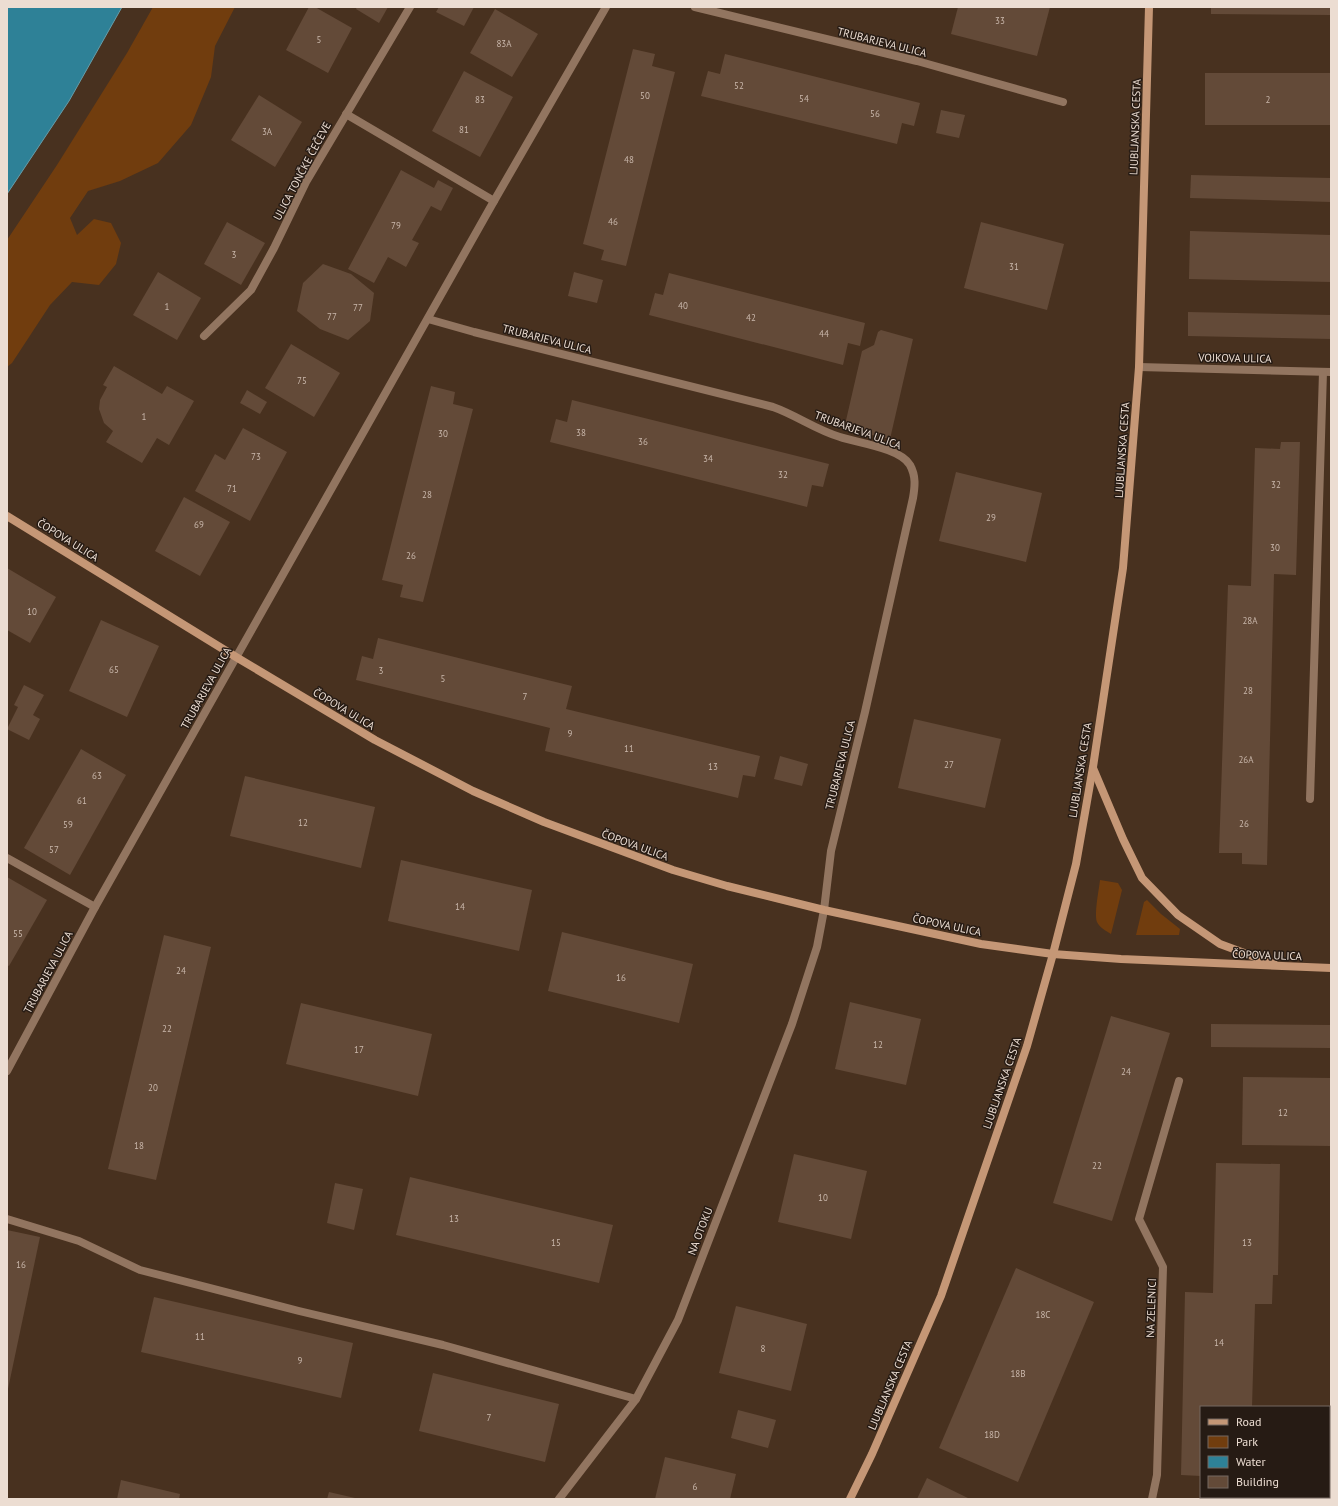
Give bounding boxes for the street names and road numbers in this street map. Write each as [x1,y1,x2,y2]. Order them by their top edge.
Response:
street label: TRUBARJEVA ULICA [836,24,929,60]
street label: LJUBLJANSKA CESTA [1126,78,1144,175]
street label: ULICA TONČKE ČEČEVE [270,119,334,223]
street label: TRUBARJEVA ULICA [501,321,594,357]
street label: VOJKOVA ULICA [1197,350,1272,366]
street label: LJUBLJANSKA CESTA [1112,401,1132,498]
street label: TRUBARJEVA ULICA [813,408,904,452]
street label: ČOPOVA ULICA [35,516,102,565]
street label: TRUBARJEVA ULICA [178,644,235,731]
street label: ČOPOVA ULICA [310,685,378,733]
street label: TRUBARJEVA ULICA [822,718,858,811]
street label: LJUBLJANSKA CESTA [1066,721,1095,819]
street label: ČOPOVA ULICA [600,826,671,864]
street label: ČOPOVA ULICA [911,911,983,939]
street label: TRUBARJEVA ULICA [20,928,76,1016]
street label: ČOPOVA ULICA [1232,947,1303,963]
street label: LJUBLJANSKA CESTA [980,1035,1024,1131]
street label: NA OTOKU [684,1205,716,1257]
street label: NA ZELENICI [1143,1278,1159,1338]
street label: LJUBLJANSKA CESTA [865,1337,915,1432]

